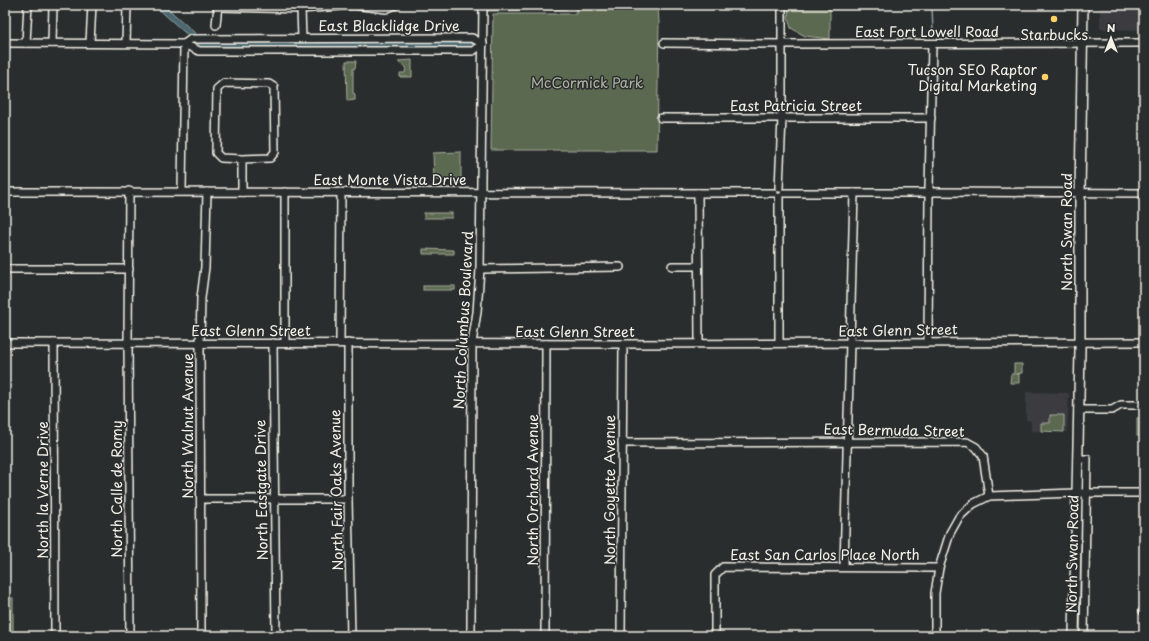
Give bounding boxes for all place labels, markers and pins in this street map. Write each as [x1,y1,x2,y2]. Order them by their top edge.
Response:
marker: Starbucks [1049,14,1059,24]
place label: Starbucks [1020,24,1088,45]
place label: Tucson SEO Raptor Digital Marketing [907,59,1037,96]
marker: Tucson SEO Raptor Digital Marketing [1040,72,1050,82]

